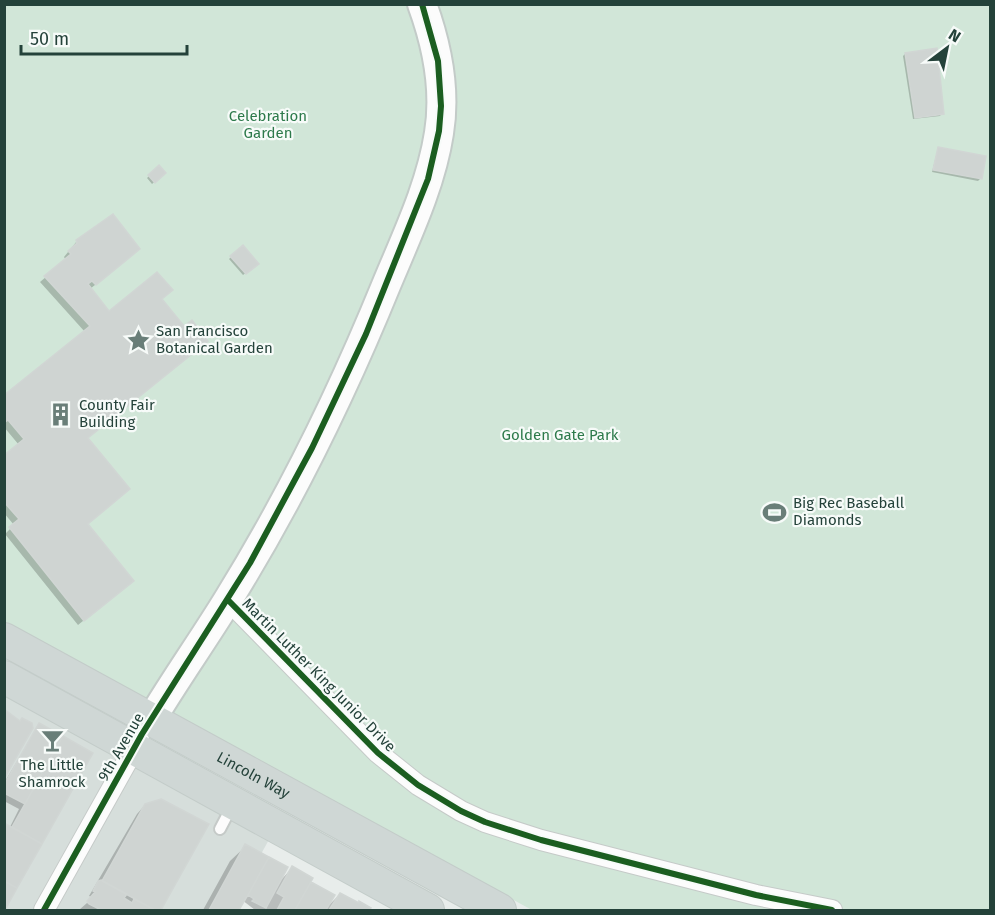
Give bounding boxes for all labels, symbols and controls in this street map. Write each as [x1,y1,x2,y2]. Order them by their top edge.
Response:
scale bar [21,18,188,56]
north arrow [917,18,977,78]
text: N [945,25,964,47]
text: 50 m [30,28,69,50]
park label: Celebration Garden [229,107,307,142]
place label: San Francisco Botanical Garden [156,322,273,357]
place icon: San Francisco Botanical Garden [125,327,151,353]
place label: County Fair Building [79,396,155,431]
building icon: County Fair Building [48,401,74,427]
park label: Golden Gate Park [502,426,619,444]
place label: Big Rec Baseball Diamonds [793,494,905,529]
sports icon: Big Rec Baseball Diamonds [762,499,788,525]
street label: Martin Luther King Junior Drive [238,594,400,756]
street label: 9th Avenue [94,710,148,784]
bar icon: The Little Shamrock [39,728,65,754]
street label: Lincoln Way [214,748,293,803]
place label: The Little Shamrock [19,756,86,791]

